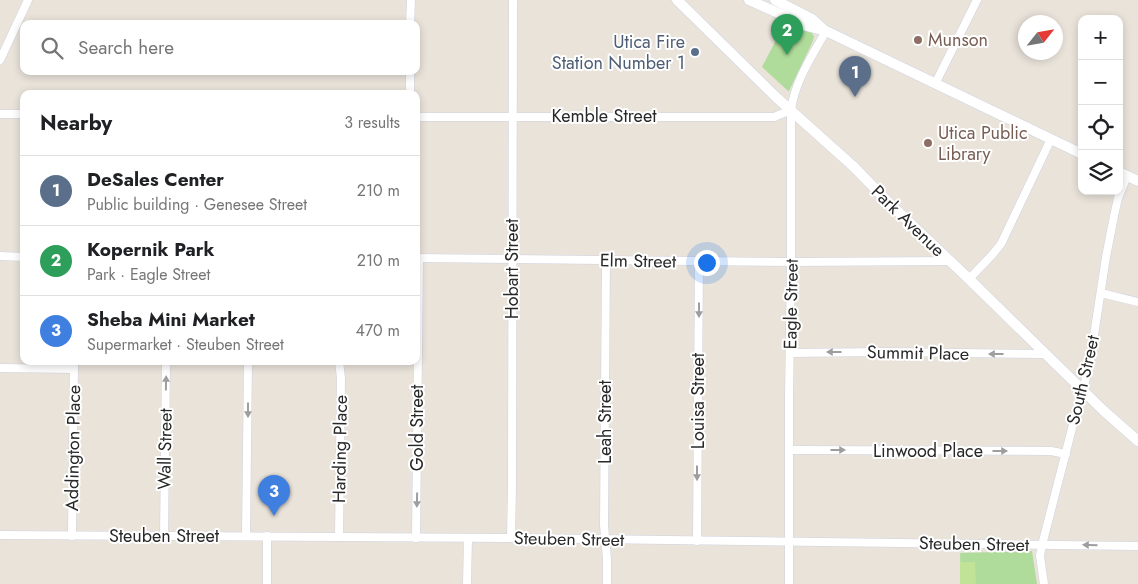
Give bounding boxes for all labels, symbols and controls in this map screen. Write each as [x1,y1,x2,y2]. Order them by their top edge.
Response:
pin: 2 [771,14,803,55]
north arrow [1018,15,1063,60]
map controls [1078,15,1123,195]
button: + [1078,15,1123,60]
search box [20,20,420,75]
place label: Munson [928,27,988,53]
place label: Utica Fire Station Number 1 [552,29,685,76]
icon: search [38,34,66,62]
text: Search here [78,34,174,61]
marker: Munson [912,34,924,46]
marker: Utica Fire Station Number 1 [689,46,701,58]
pin: 1 [839,56,871,97]
button: − [1078,60,1123,105]
street label: Kemble Street [552,103,657,129]
button: locate [1078,105,1123,150]
text: Nearby [40,108,112,138]
text: 3 results [344,111,400,134]
place label: Utica Public Library [938,120,1028,167]
marker: Utica Public Library [922,137,934,149]
button: layers [1078,150,1123,195]
text: DeSales Center [87,166,224,193]
text: 1 [52,179,60,202]
text: 210 m [357,179,400,202]
street label: Park Avenue [865,179,951,263]
text: Public building · Genesee Street [87,193,307,216]
street label: Hobart Street [499,218,525,319]
text: Kopernik Park [87,236,214,263]
street label: Elm Street [600,247,677,275]
text: 2 [51,249,61,272]
text: 210 m [357,249,400,272]
your location [694,250,720,276]
street label: Eagle Street [777,258,805,350]
text: Park · Eagle Street [87,263,210,286]
one-way arrow [694,302,702,318]
text: Sheba Mini Market [87,306,255,333]
text: 3 [51,319,61,342]
text: 470 m [355,319,400,342]
street label: South Street [1060,332,1106,427]
text: Supermarket · Steuben Street [87,333,284,356]
street label: Summit Place [867,339,969,367]
one-way arrow [825,348,841,356]
one-way arrow [988,350,1004,358]
street label: Louisa Street [685,352,711,449]
one-way arrow [162,375,170,391]
street label: Leah Street [592,379,618,464]
street label: Gold Street [404,384,430,471]
street label: Addington Place [59,385,87,511]
street label: Harding Place [326,395,354,503]
one-way arrow [244,402,252,418]
street label: Wall Street [151,407,179,490]
street label: Linwood Place [873,438,983,464]
one-way arrow [830,446,846,454]
one-way arrow [993,447,1009,455]
one-way arrow [693,465,701,481]
pin: 3 [258,475,290,516]
one-way arrow [413,492,421,508]
street label: Steuben Street [109,523,220,549]
street label: Steuben Street [514,525,625,553]
street label: Steuben Street [919,530,1030,558]
one-way arrow [1082,541,1098,549]

